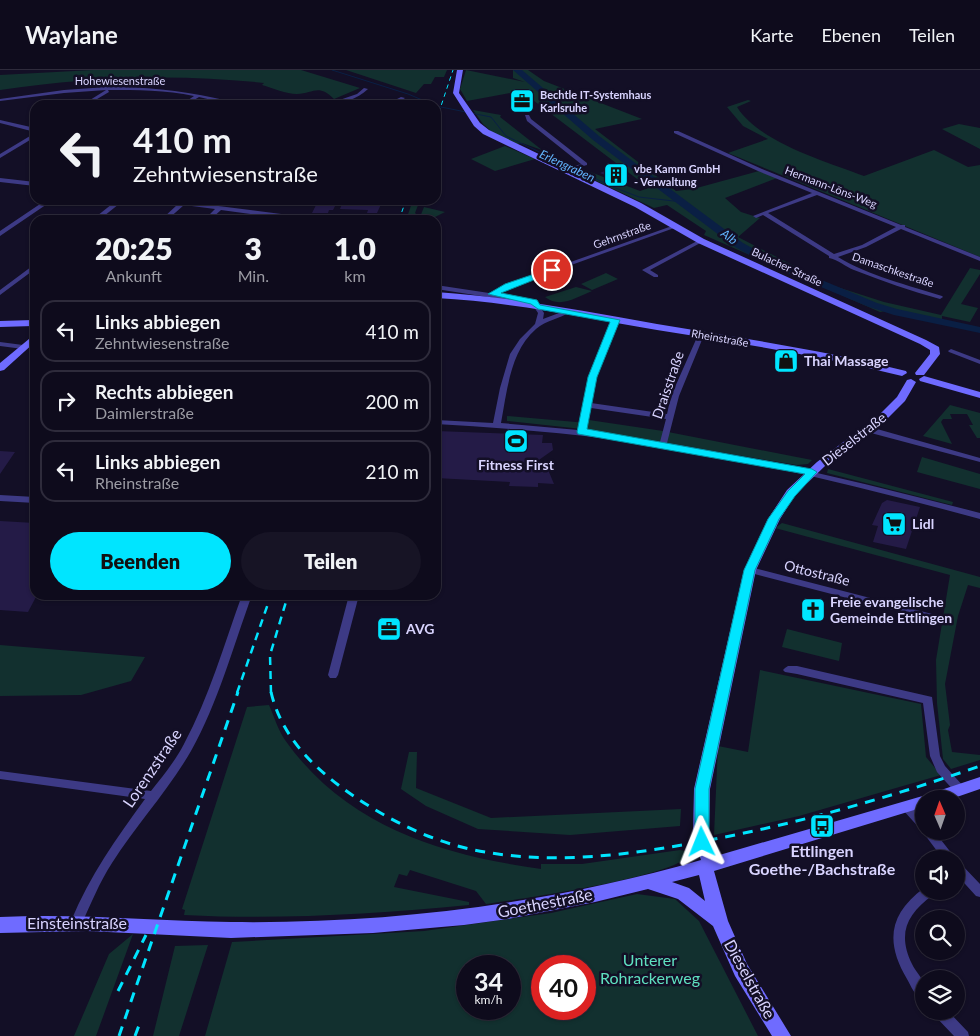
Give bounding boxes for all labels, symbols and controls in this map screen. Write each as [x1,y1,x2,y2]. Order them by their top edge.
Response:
text: Waylane [25,20,118,49]
text: Karte [750,24,793,46]
text: Ebenen [821,24,881,46]
text: Teilen [909,24,955,46]
street label: Hohewiesenstraße [75,74,165,87]
office icon: Bechtle IT-Systemhaus Karlsruhe [509,88,535,114]
place label: Bechtle IT-Systemhaus Karlsruhe [540,88,652,114]
text: 410 m [133,118,232,160]
icon: left [50,120,115,185]
water label: Erlengraben [537,146,597,185]
text: Zehntwiesenstraße [133,160,318,187]
building icon: vbe Kamm GmbH - Verwaltung [603,162,629,188]
place label: vbe Kamm GmbH - Verwaltung [634,162,720,188]
street label: Hermann-Löns-Weg [783,163,879,210]
street label: Gehrnstraße [591,218,653,251]
water label: Alb [717,225,740,248]
text: 20:25 [95,230,173,266]
text: 3 [245,230,262,266]
text: 1.0 [334,230,376,266]
street label: Bulacher Straße [750,245,825,289]
pin [531,249,573,291]
street label: Damaschkestraße [851,249,936,290]
icon: arrive [538,256,566,284]
text: Ankunft [106,266,162,285]
text: Min. [238,266,269,285]
text: km [344,266,366,285]
text: Links abbiegen [95,310,220,333]
icon: left [52,317,80,345]
text: 410 m [365,320,419,343]
street label: Rheinstraße [690,326,750,349]
text: Zehntwiesenstraße [95,333,229,352]
shop icon: Thai Massage [773,348,799,374]
street label: Draisstraße [648,349,687,421]
place label: Thai Massage [804,352,889,369]
text: Rechts abbiegen [95,380,233,403]
icon: right [52,387,80,415]
text: 200 m [365,390,419,413]
text: Daimlerstraße [95,403,194,422]
street label: Dieselstraße [818,408,889,469]
sports icon: Fitness First [503,428,529,454]
text: Links abbiegen [95,450,220,473]
place label: Fitness First [478,456,555,473]
icon: left [52,457,80,485]
text: 210 m [365,460,419,483]
text: Rheinstraße [95,473,179,492]
supermarket icon: Lidl [881,511,907,537]
place label: Lidl [912,515,934,532]
button: Beenden [50,532,231,590]
button: Teilen [241,532,421,590]
street label: Ottostraße [782,556,852,589]
place label: Freie evangelische Gemeinde Ettlingen [830,593,952,626]
church icon: Freie evangelische Gemeinde Ettlingen [800,597,826,623]
office icon: AVG [376,616,402,642]
place label: AVG [405,620,434,637]
street label: Lorenzstraße [118,725,185,811]
north arrow [915,790,965,840]
map controls [915,790,965,1020]
bus stop icon: Ettlingen Goethe-/Bachstraße [809,813,835,839]
position arrow [675,815,727,867]
place label: Ettlingen Goethe-/Bachstraße [749,841,896,878]
button: sound [915,850,965,900]
street label: Goethestraße [496,884,594,921]
button: search [915,910,965,960]
street label: Einsteinstraße [27,913,127,932]
street label: Dieselstraße [721,936,780,1022]
park label: Unterer Rohrackerweg [600,950,700,987]
speed limit sign: 40 [531,955,596,1020]
text: 34 [474,966,503,996]
button: layers [915,970,965,1020]
text: km/h [474,992,503,1007]

